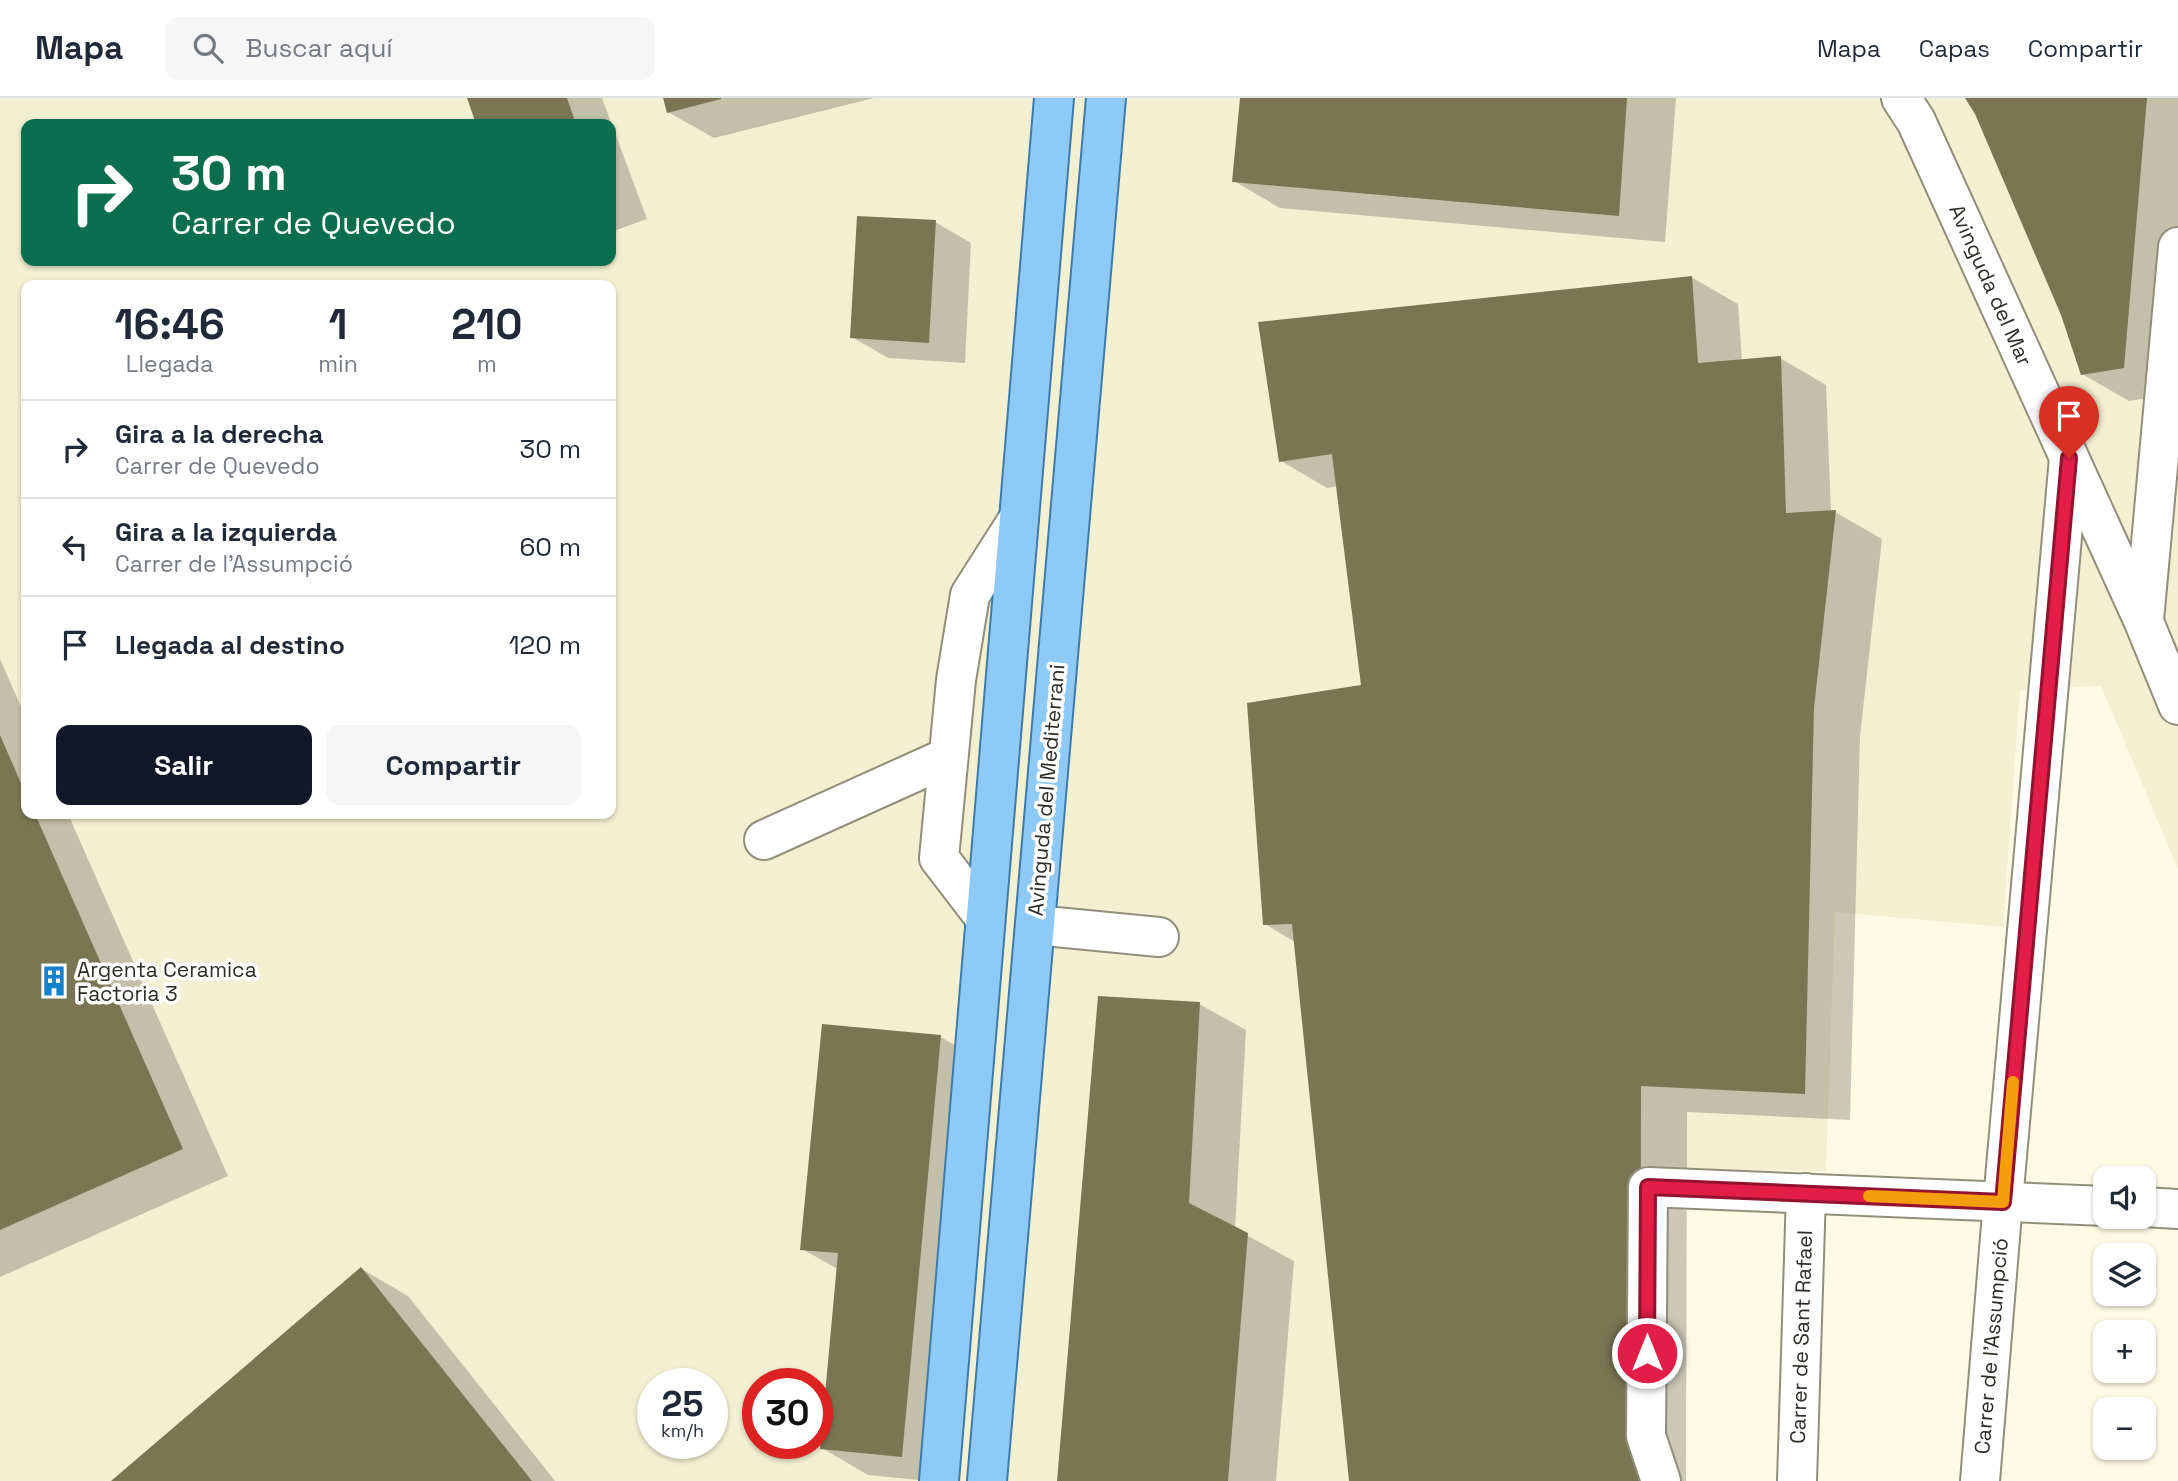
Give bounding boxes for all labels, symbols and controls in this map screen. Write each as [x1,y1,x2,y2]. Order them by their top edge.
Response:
search box [165,17,655,80]
text: Mapa [35,27,123,69]
icon: search [189,29,227,67]
text: Buscar aquí [245,31,393,65]
text: Mapa [1817,33,1881,64]
text: Capas [1919,33,1990,64]
text: Compartir [2028,33,2143,64]
text: 30 m [171,142,287,204]
icon: right [56,147,147,238]
street label: Avinguda del Mar [1943,200,2039,370]
text: Carrer de Quevedo [171,203,456,243]
text: 16:46 [115,298,225,351]
text: 1 [328,298,347,351]
text: 210 [451,298,522,351]
text: Llegada [126,349,213,379]
text: min [318,349,358,379]
text: m [477,349,497,379]
pin [2039,386,2099,458]
icon: arrive [2050,397,2088,435]
text: Gira a la derecha [115,417,324,451]
icon: right [56,430,94,468]
text: 30 m [520,432,581,466]
text: Carrer de Quevedo [115,451,320,481]
text: Gira a la izquierda [115,515,337,549]
icon: left [56,528,94,566]
text: 60 m [519,530,581,564]
text: Carrer de l'Assumpció [115,549,353,579]
icon: arrive [56,626,94,664]
text: Llegada al destino [115,628,345,662]
text: 120 m [509,628,581,662]
street label: Avinguda del Mediterrani [1022,663,1070,917]
button: Salir [56,725,312,805]
button: Compartir [326,725,581,805]
place label: Argenta Ceramica Factoria 3 [77,956,257,1007]
building icon: Argenta Ceramica Factoria 3 [37,964,71,998]
map controls [2093,1166,2156,1460]
button: sound [2093,1166,2156,1229]
street label: Carrer de Sant Rafael [1784,1230,1818,1444]
street label: Carrer de l'Assumpció [1968,1237,2014,1455]
button: layers [2093,1243,2156,1306]
position arrow [1610,1316,1684,1390]
button: + [2093,1320,2156,1383]
speed limit sign: 30 [742,1368,833,1459]
text: 25 [662,1382,703,1426]
button: − [2093,1397,2156,1460]
text: km/h [661,1419,704,1442]

